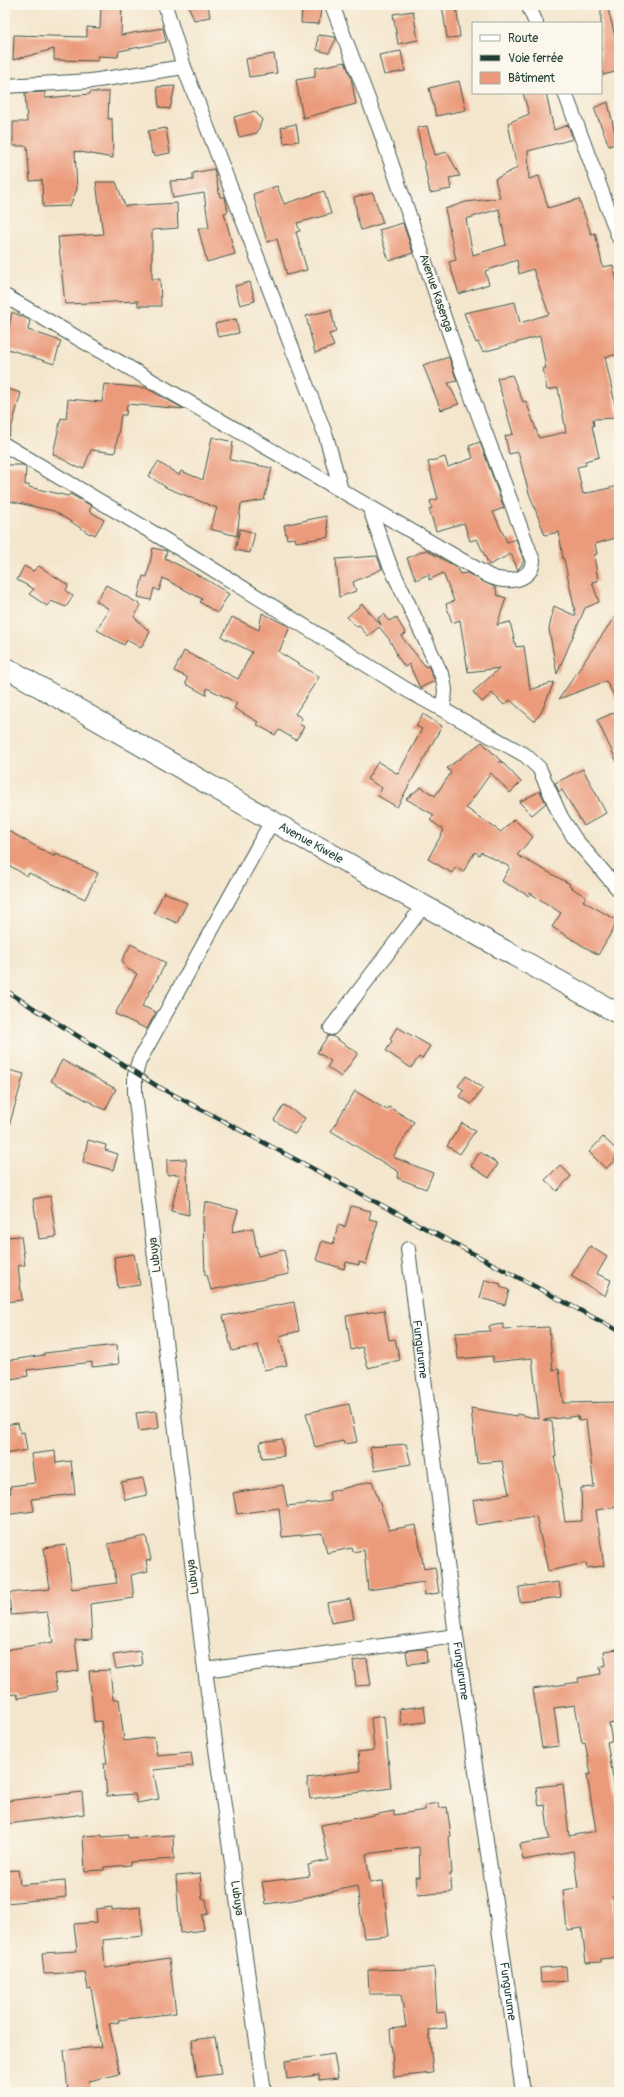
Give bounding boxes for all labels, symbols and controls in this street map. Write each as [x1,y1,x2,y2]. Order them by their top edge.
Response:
legend [472,22,602,94]
text: Route [508,31,538,46]
text: Voie ferrée [508,51,563,66]
text: Bâtiment [508,71,555,86]
street label: Avenue Kasenga [416,252,457,334]
street label: Avenue Kiwele [276,819,346,867]
street label: Lubuya [145,1236,165,1274]
street label: Fungurume [409,1319,431,1379]
street label: Lubuya [183,1558,203,1596]
street label: Fungurume [449,1641,473,1701]
street label: Lubuya [227,1879,247,1917]
street label: Fungurume [497,1961,520,2021]

